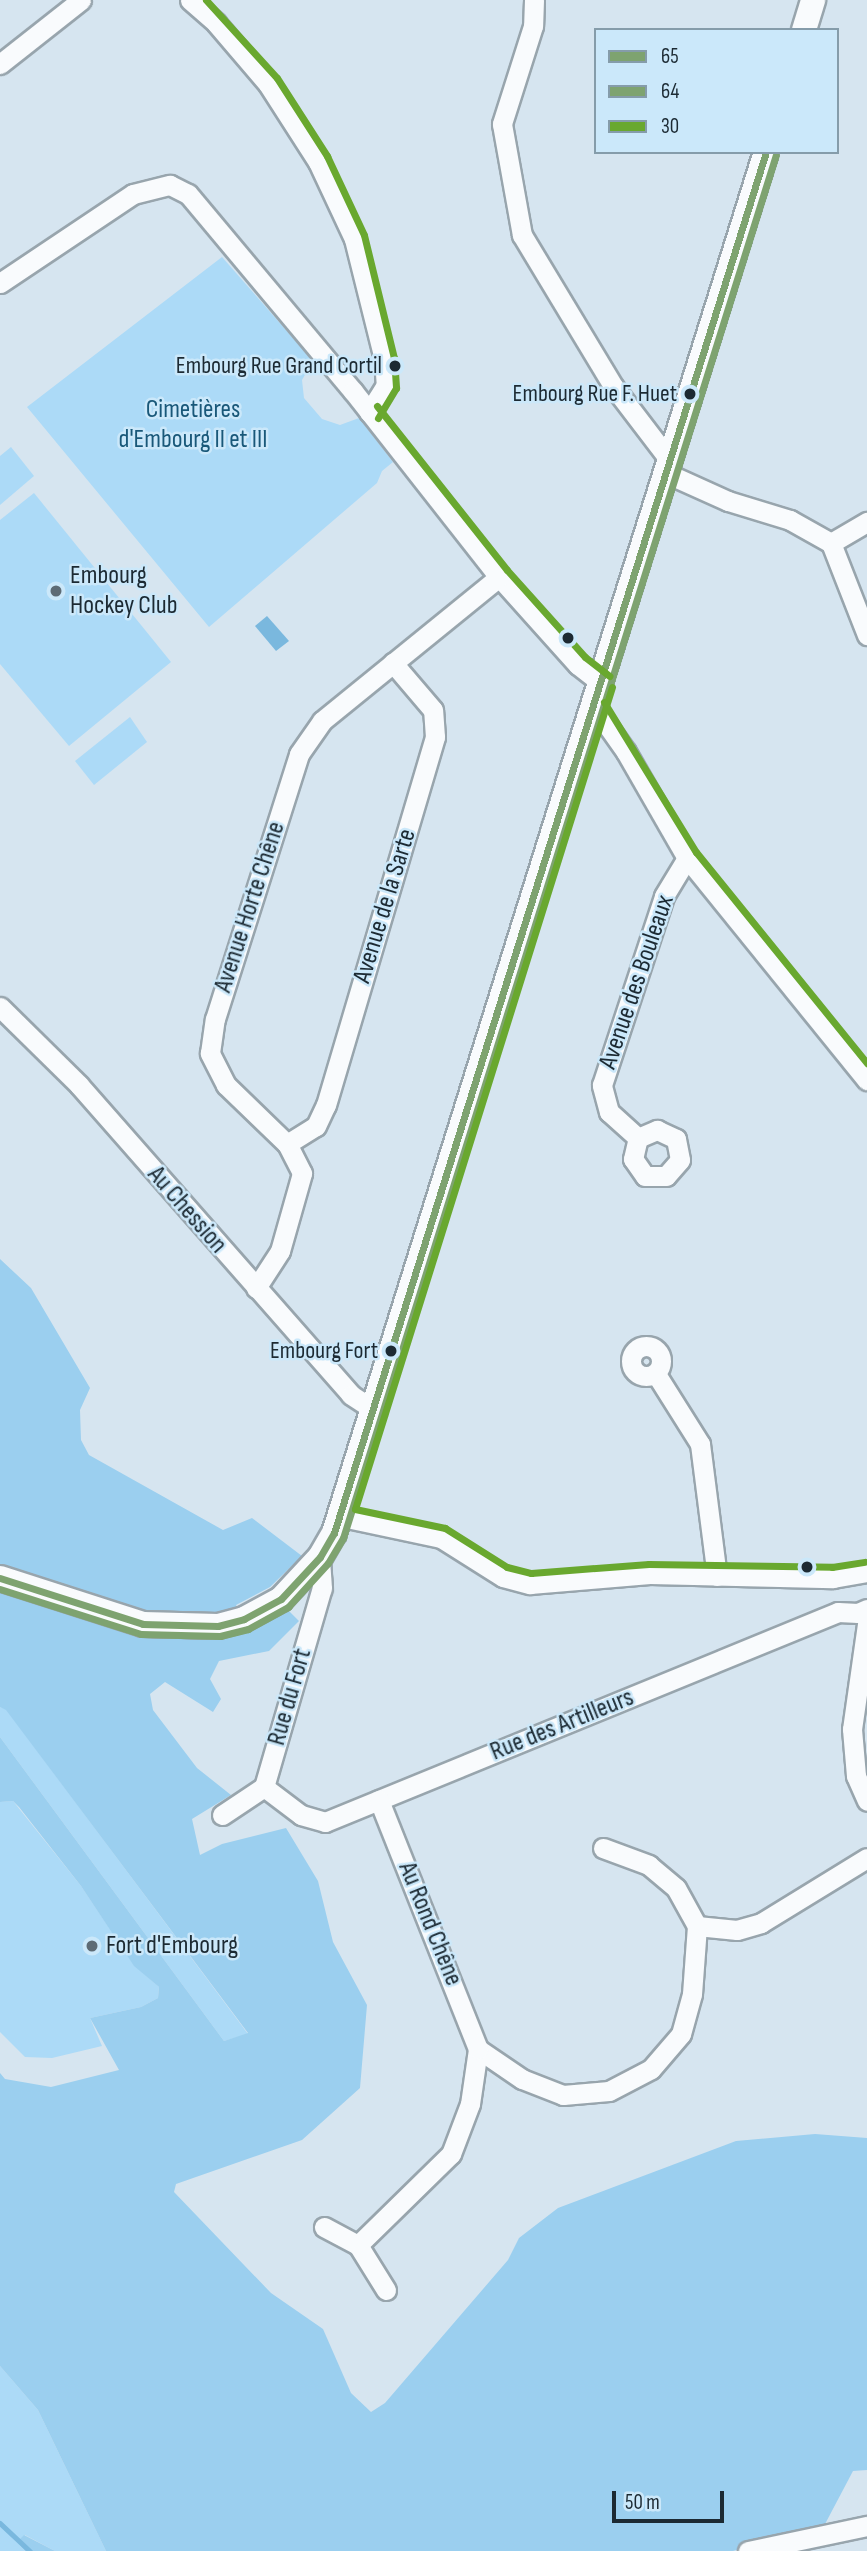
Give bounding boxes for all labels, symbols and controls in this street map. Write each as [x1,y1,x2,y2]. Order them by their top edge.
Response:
legend [594,28,839,154]
text: 65 [661,44,679,69]
text: 64 [661,79,679,104]
text: 30 [661,114,679,139]
place label: Embourg Rue Grand Cortil [176,352,382,380]
marker: Embourg Rue Grand Cortil [388,359,402,373]
place label: Embourg Rue F. Huet [513,380,677,408]
marker: Embourg Rue F. Huet [683,387,697,401]
park label: Cimetières d'Embourg II et III [119,394,267,456]
place label: Embourg Hockey Club [70,560,177,622]
marker: Embourg Hockey Club [48,583,64,599]
unlabelled marker [561,631,575,645]
street label: Avenue Horte Chêne [208,818,292,996]
street label: Avenue de la Sarte [347,825,423,987]
street label: Avenue des Bouleaux [593,891,681,1073]
street label: Au Chession [141,1160,233,1260]
place label: Embourg Fort [270,1337,378,1365]
marker: Embourg Fort [384,1344,398,1358]
unlabelled marker [800,1560,814,1574]
street label: Rue du Fort [261,1645,319,1749]
street label: Rue des Artilleurs [486,1682,638,1768]
street label: Au Rond Chêne [391,1858,469,1990]
place label: Fort d'Embourg [106,1930,238,1962]
marker: Fort d'Embourg [84,1938,100,1954]
scale bar [615,2478,727,2522]
text: 50 m [625,2490,660,2515]

